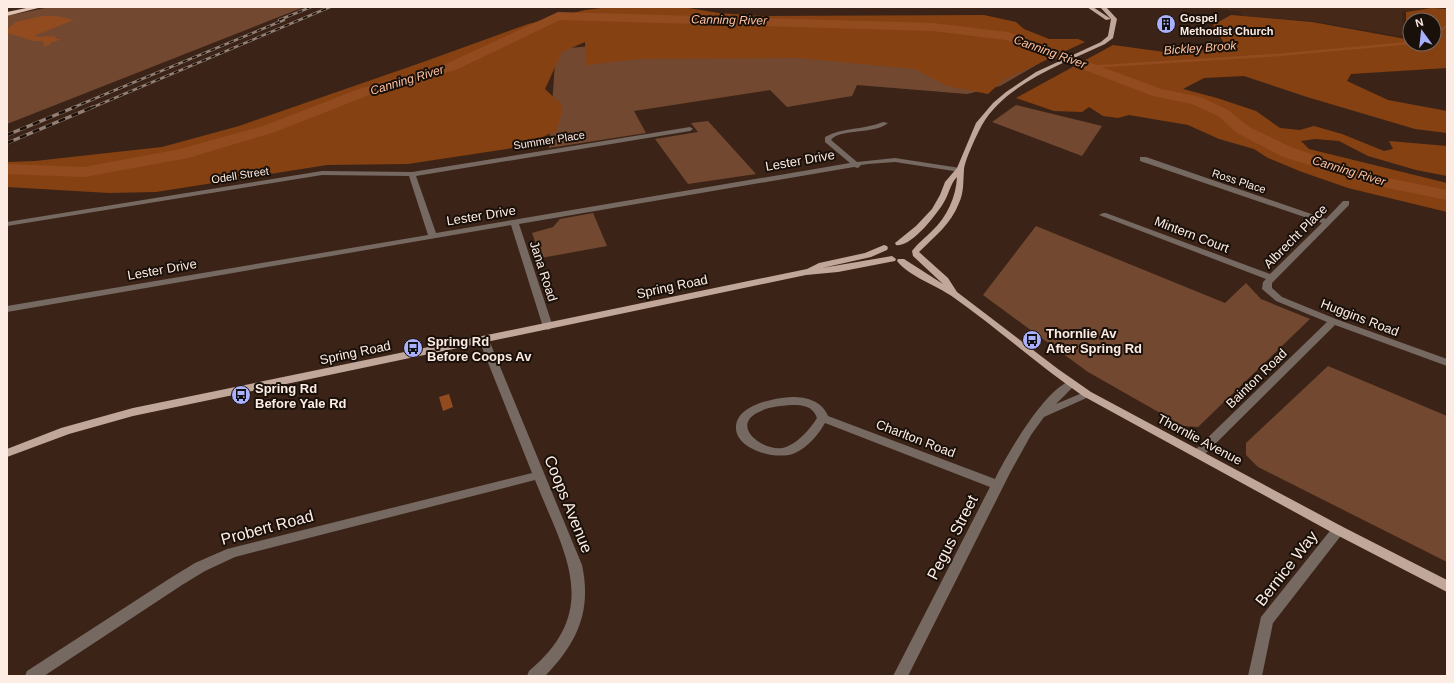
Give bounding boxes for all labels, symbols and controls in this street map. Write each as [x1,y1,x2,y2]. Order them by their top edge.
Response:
water label: Canning River [691,12,768,28]
place label: Gospel Methodist Church [1180,12,1274,37]
north arrow [1402,12,1442,52]
building icon: Gospel Methodist Church [1155,13,1177,35]
text: N [1414,16,1425,29]
water label: Canning River [1012,32,1089,72]
water label: Bickley Brook [1163,38,1238,58]
water label: Canning River [369,62,446,98]
street label: Summer Place [512,128,586,152]
street label: Lester Drive [764,147,836,174]
water label: Canning River [1311,153,1388,189]
street label: Odell Street [210,165,270,185]
street label: Ross Place [1211,167,1267,195]
street label: Albrecht Place [1260,201,1330,271]
street label: Lester Drive [445,203,517,228]
street label: Mintern Court [1152,213,1232,256]
street label: Jana Road [527,239,560,303]
street label: Lester Drive [126,256,198,283]
street label: Spring Road [635,272,709,301]
street label: Huggins Road [1319,296,1401,339]
place label: Thornlie Av After Spring Rd [1046,326,1142,356]
bus stop icon: Thornlie Av After Spring Rd [1021,329,1043,351]
place label: Spring Rd Before Coops Av [427,334,532,364]
bus stop icon: Spring Rd Before Coops Av [402,337,424,359]
street label: Spring Road [318,338,392,367]
street label: Bainton Road [1223,346,1290,411]
place label: Spring Rd Before Yale Rd [255,381,347,411]
bus stop icon: Spring Rd Before Yale Rd [230,384,252,406]
street label: Thornlie Avenue [1155,411,1245,468]
street label: Charlton Road [874,416,958,460]
street label: Coops Avenue [541,453,596,556]
street label: Pegus Street [924,492,981,582]
street label: Probert Road [219,507,315,548]
street label: Bernice Way [1252,528,1321,609]

